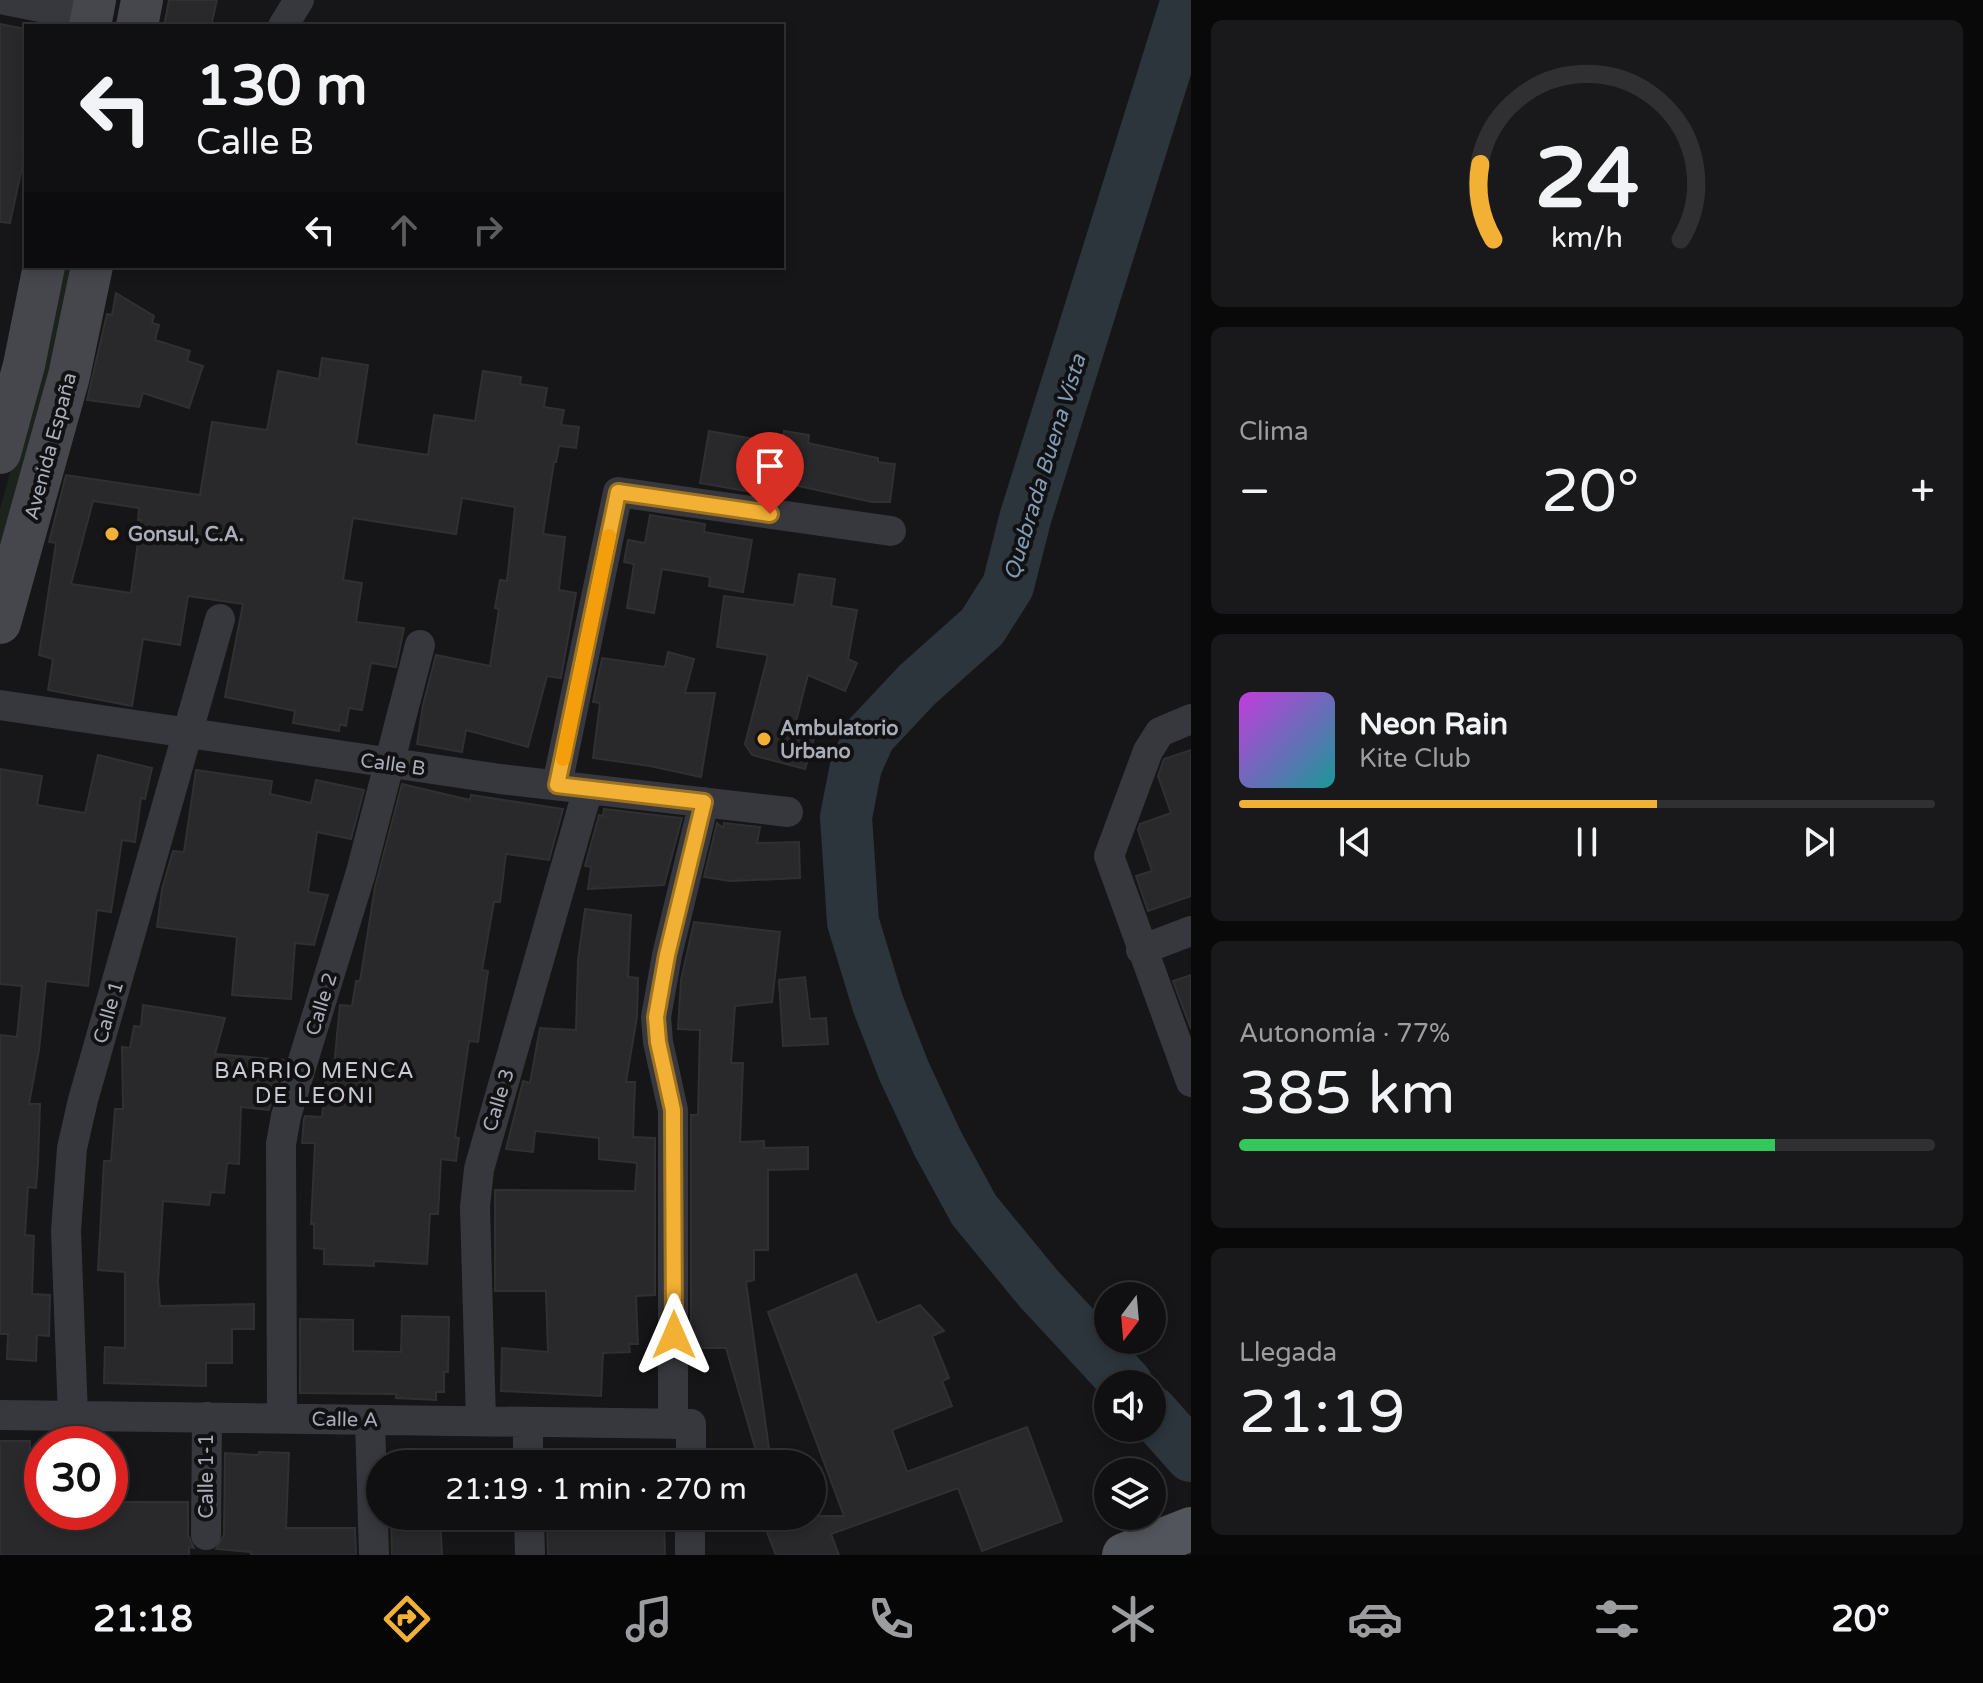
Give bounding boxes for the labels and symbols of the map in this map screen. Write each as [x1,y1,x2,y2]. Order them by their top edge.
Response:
water label: Quebrada Buena Vista [998,351,1092,583]
street label: Avenida España [20,370,82,523]
pin [736,432,804,514]
place label: Gonsul, C.A. [128,523,244,547]
marker: Gonsul, C.A. [103,525,121,543]
place label: Ambulatorio Urbano [780,717,898,764]
marker: Ambulatorio Urbano [755,730,773,748]
street label: Calle B [359,749,427,781]
street label: Calle 2 [301,970,343,1038]
street label: Calle 1 [89,978,129,1046]
district label: BARRIO MENCA DE LEONI [214,1058,416,1109]
street label: Calle 3 [478,1066,520,1134]
north arrow [1094,1282,1166,1354]
position arrow [632,1293,716,1377]
street label: Calle A [312,1407,378,1433]
speed limit sign: 30 [24,1426,128,1530]
street label: Calle 1-1 [195,1434,219,1518]

